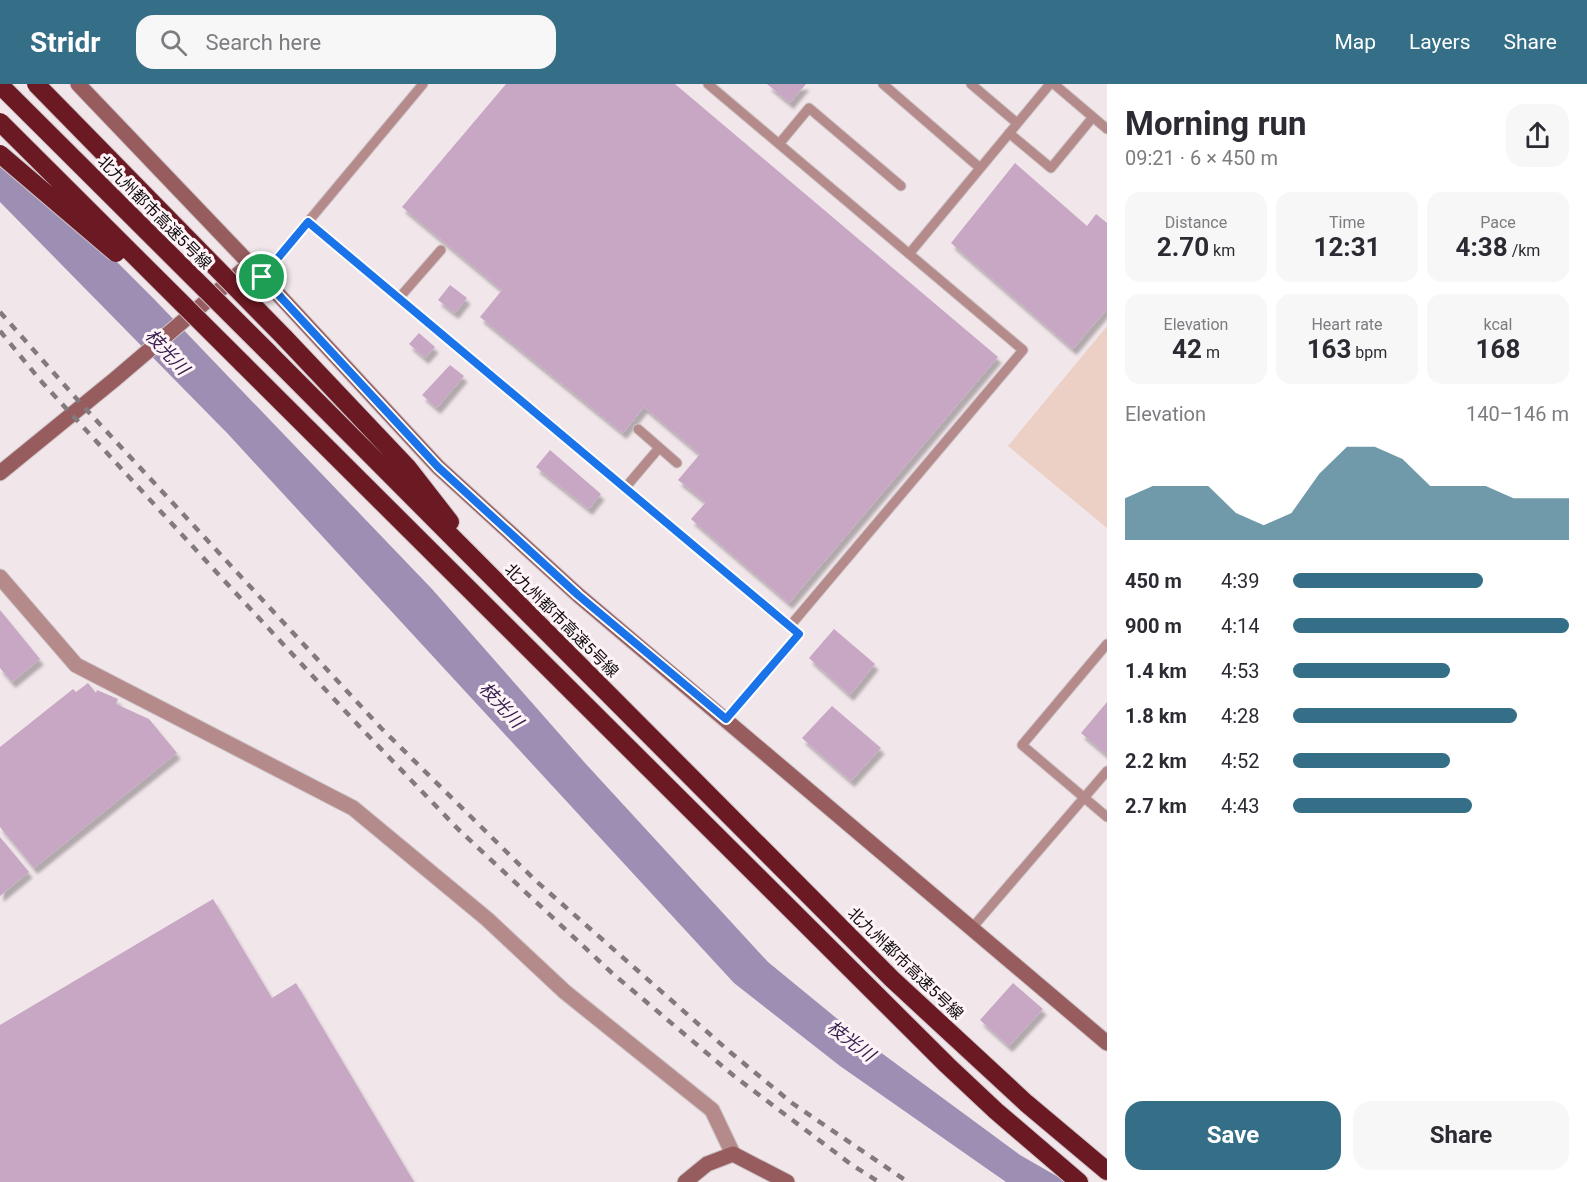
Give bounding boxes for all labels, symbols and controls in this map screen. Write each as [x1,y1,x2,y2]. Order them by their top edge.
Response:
search box [136,15,556,69]
text: Stridr [30,26,100,59]
icon: search [157,26,190,59]
text: Search here [205,30,321,55]
text: Map [1334,30,1376,54]
text: Layers [1409,30,1470,54]
text: Share [1503,30,1557,54]
text: Morning run [1125,104,1306,143]
button: share [1506,104,1569,167]
text: 09:21 · 6 × 450 m [1125,146,1278,170]
street label: 北九州都市高速5号線 [94,152,215,273]
text: Distance [1165,213,1227,232]
text: Time [1329,213,1365,232]
text: Pace [1480,213,1516,232]
text: 2.70 [1157,232,1209,262]
text: 12:31 [1314,232,1381,262]
text: 4:38 [1456,232,1508,262]
text: km [1209,241,1235,260]
text: /km [1508,241,1540,260]
pin [236,251,287,302]
icon: arrive [245,260,278,293]
text: Elevation [1164,315,1228,334]
text: Heart rate [1311,315,1383,334]
text: kcal [1484,315,1512,334]
water label: 枝光川 [141,325,195,380]
text: 42 [1172,334,1202,364]
text: 163 [1307,334,1351,364]
text: 168 [1476,334,1520,364]
text: m [1202,343,1220,362]
text: bpm [1351,343,1387,362]
text: Elevation [1125,402,1206,426]
text: 140–146 m [1466,402,1569,426]
street label: 北九州都市高速5号線 [501,560,622,681]
text: 450 m [1125,569,1182,593]
text: 4:39 [1221,569,1260,593]
text: 900 m [1125,614,1182,638]
text: 4:14 [1221,614,1260,638]
text: 1.4 km [1125,659,1187,683]
text: 4:53 [1221,659,1260,683]
water label: 枝光川 [475,678,529,733]
text: 1.8 km [1125,704,1187,728]
text: 4:28 [1221,704,1260,728]
text: 2.2 km [1125,749,1187,773]
text: 4:52 [1221,749,1260,773]
text: 2.7 km [1125,794,1187,818]
text: 4:43 [1221,794,1260,818]
street label: 北九州都市高速5号線 [844,903,967,1023]
water label: 枝光川 [823,1016,881,1066]
button: Save [1125,1101,1341,1170]
button: Share [1353,1101,1569,1170]

